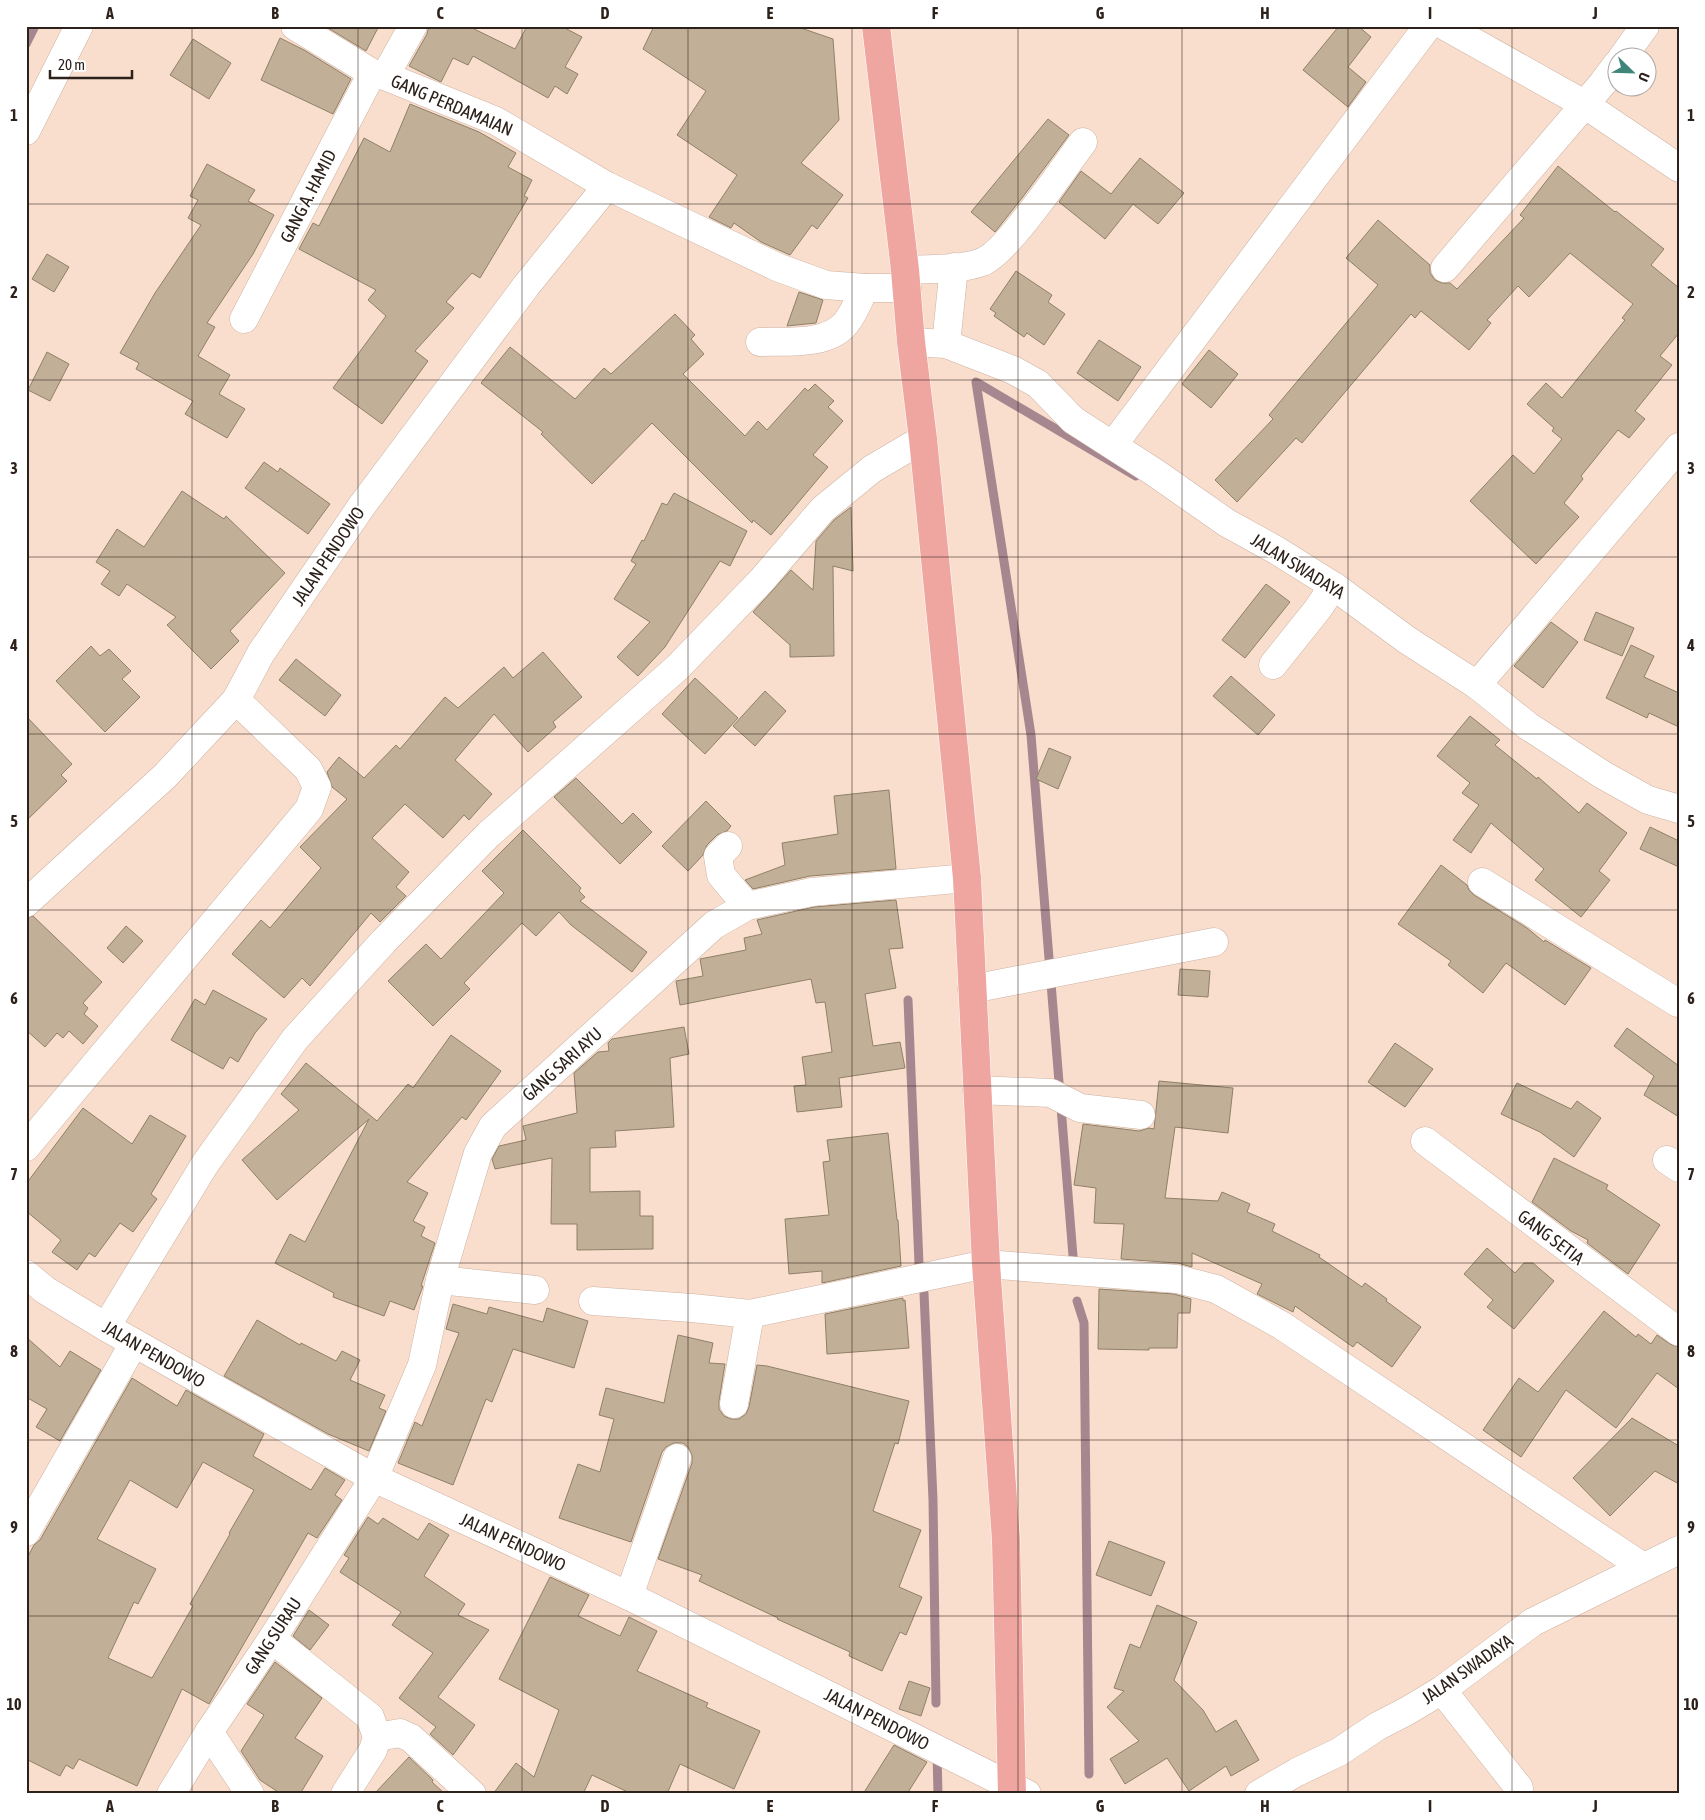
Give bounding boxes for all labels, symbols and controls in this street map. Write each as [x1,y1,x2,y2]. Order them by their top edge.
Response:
text: A [105,4,114,22]
text: B [271,4,279,22]
text: C [436,4,444,22]
text: D [601,4,610,22]
text: E [767,4,774,22]
text: F [932,4,939,22]
text: G [1096,4,1105,22]
text: H [1260,4,1270,22]
text: I [1428,4,1432,22]
text: J [1591,4,1598,22]
scale bar [50,48,132,80]
north arrow [1608,48,1658,98]
text: 20 m [58,56,85,73]
street label: GANG PERDAMAIAN [388,70,516,140]
text: U [1635,70,1653,84]
text: 1 [10,106,18,124]
text: 1 [1687,106,1695,124]
street label: GANG A. HAMID [276,146,340,246]
text: 2 [10,283,18,301]
text: 2 [1687,283,1695,301]
text: 3 [10,459,18,477]
text: 3 [1687,459,1695,477]
street label: JALAN PENDOWO [287,503,369,609]
street label: JALAN SWADAYA [1247,529,1349,603]
text: 4 [9,636,18,654]
text: 4 [1686,636,1695,654]
text: 5 [10,812,18,830]
text: 5 [1687,812,1695,830]
text: 6 [10,989,18,1007]
text: 6 [1687,989,1695,1007]
street label: GANG SARI AYU [518,1023,606,1105]
text: 7 [10,1165,18,1183]
text: 7 [1687,1165,1695,1183]
street label: GANG SETIA [1514,1205,1588,1269]
street label: JALAN PENDOWO [99,1316,209,1392]
text: 8 [10,1342,18,1360]
text: 8 [1687,1342,1695,1360]
street label: JALAN PENDOWO [457,1508,569,1576]
text: 9 [10,1518,18,1536]
text: 9 [1687,1518,1695,1536]
street label: GANG SURAU [240,1594,306,1678]
street label: JALAN SWADAYA [1417,1630,1517,1708]
street label: JALAN PENDOWO [821,1684,933,1754]
text: 10 [6,1695,22,1713]
text: 10 [1683,1695,1699,1713]
text: A [105,1797,114,1815]
text: B [271,1797,279,1815]
text: C [436,1797,444,1815]
text: D [601,1797,610,1815]
text: E [767,1797,774,1815]
text: F [932,1797,939,1815]
text: G [1096,1797,1105,1815]
text: H [1260,1797,1270,1815]
text: I [1428,1797,1432,1815]
text: J [1591,1797,1598,1815]

